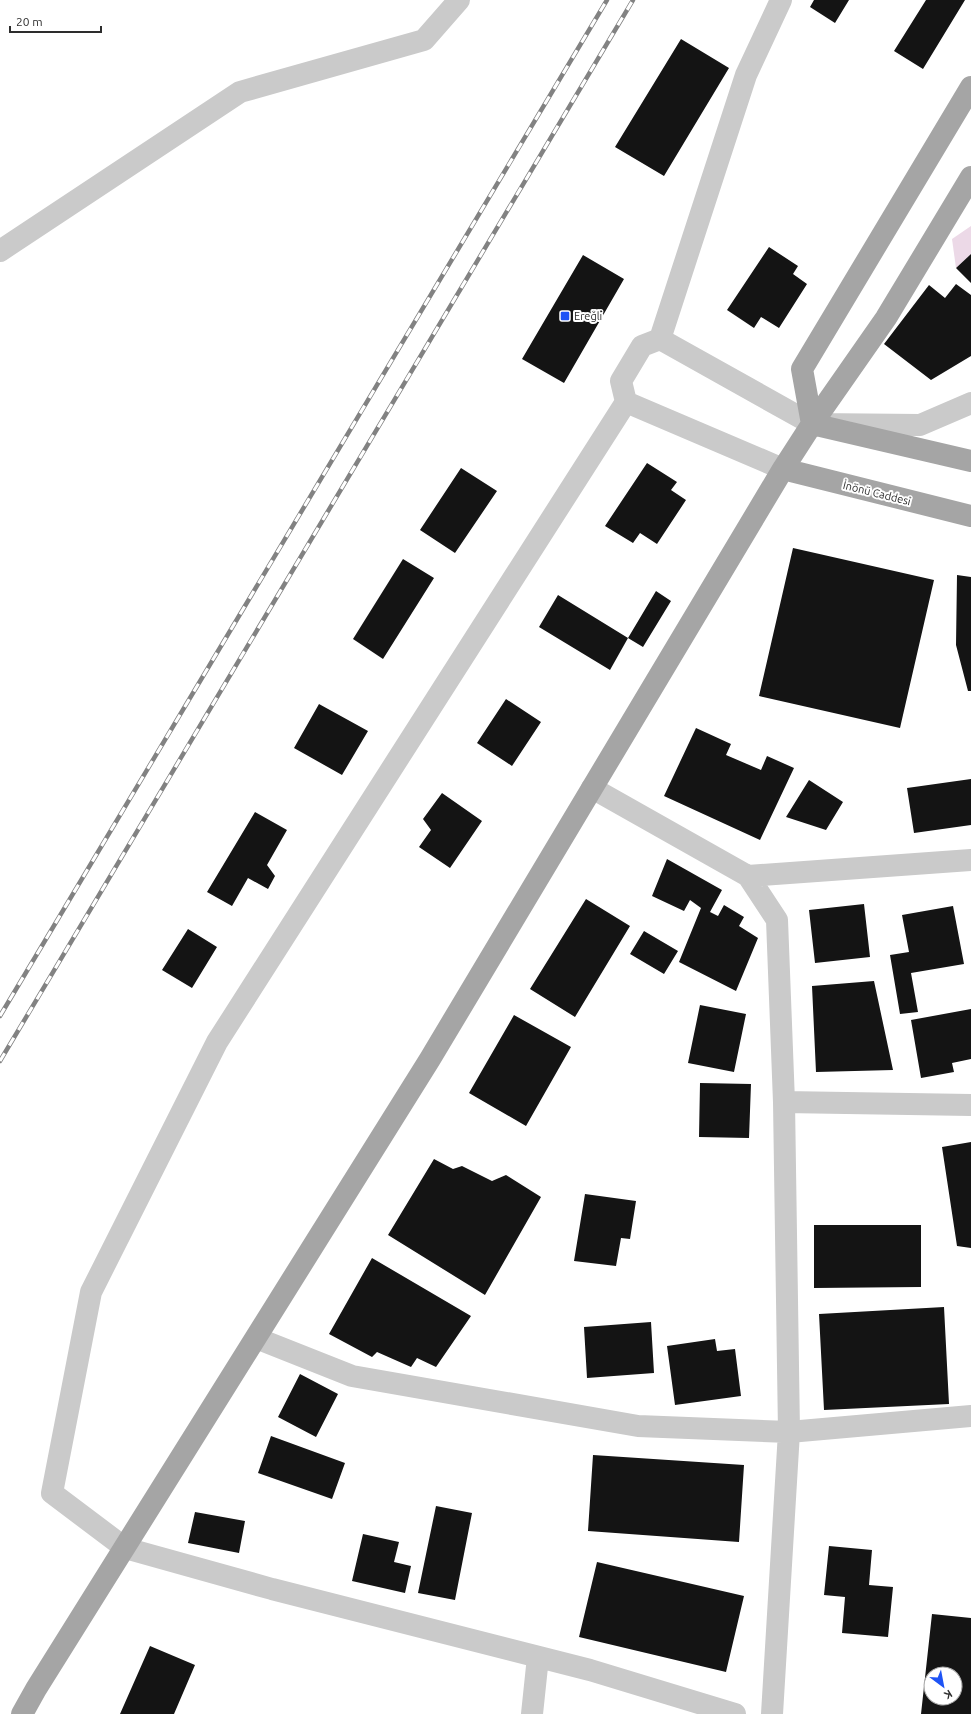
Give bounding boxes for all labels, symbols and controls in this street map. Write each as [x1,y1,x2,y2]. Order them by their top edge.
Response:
scale bar [10,8,101,34]
text: 20 m [16,15,43,28]
marker: Ereğli [559,310,571,322]
place label: Ereğli [574,310,602,322]
street label: İnönü Caddesi [842,479,912,507]
north arrow [923,1666,963,1706]
text: K [941,1687,955,1702]

